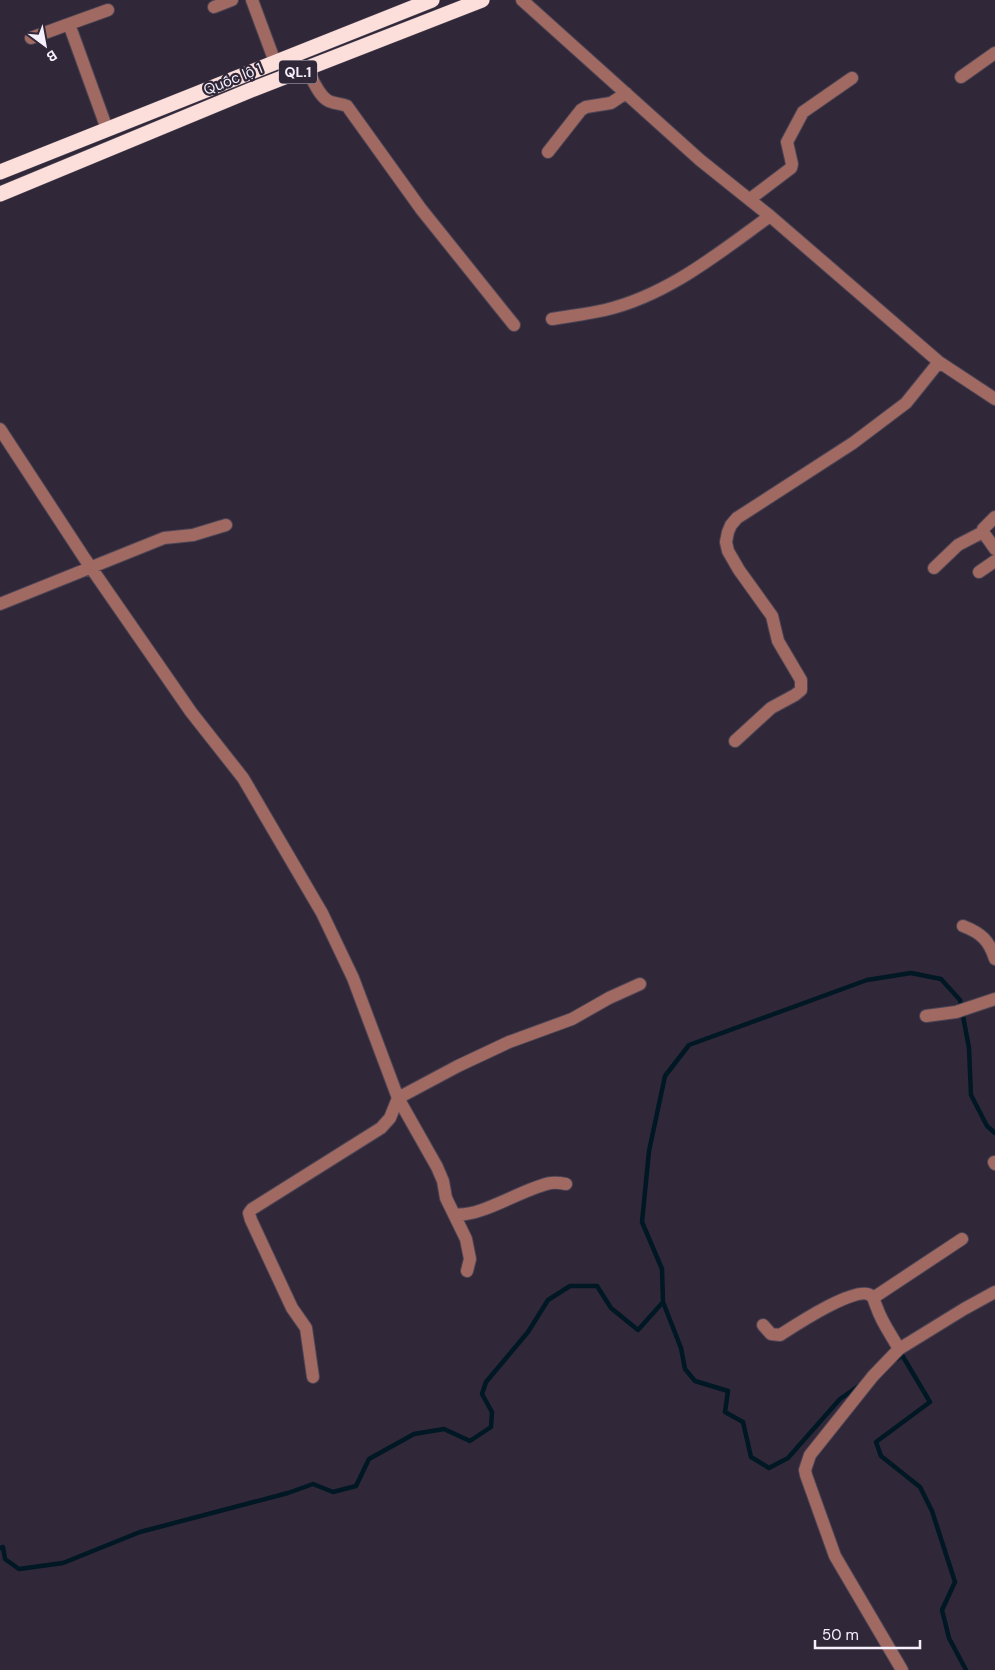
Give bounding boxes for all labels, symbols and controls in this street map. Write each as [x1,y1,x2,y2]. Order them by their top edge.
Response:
north arrow [20,20,70,70]
text: B [43,46,60,66]
street label: Quốc lộ 1 [200,58,266,100]
road number: QL.1 [279,61,317,84]
scale bar [815,1618,920,1650]
text: 50 m [822,1625,859,1645]

